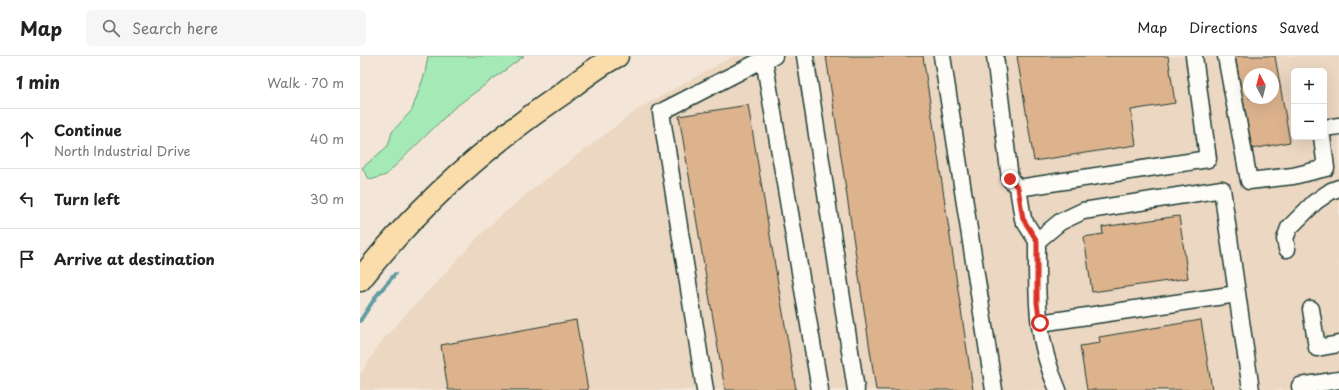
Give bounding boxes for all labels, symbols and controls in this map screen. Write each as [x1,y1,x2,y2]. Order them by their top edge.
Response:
search box [86,10,366,46]
text: Map [20,14,62,42]
text: Search here [132,16,218,39]
icon: search [100,17,122,39]
text: Map [1137,17,1167,38]
text: Directions [1189,17,1257,38]
text: Saved [1279,17,1319,38]
north arrow [1243,68,1279,104]
map controls [1291,68,1327,140]
button: + [1291,68,1327,104]
text: 1 min [16,69,60,95]
text: Walk · 70 m [267,73,344,92]
button: − [1291,104,1327,140]
text: Continue [54,118,122,141]
icon: ahead [16,128,38,150]
text: 40 m [310,129,344,148]
text: North Industrial Drive [54,141,191,160]
route end [1001,170,1019,188]
text: Turn left [54,187,120,210]
icon: left [16,188,38,210]
text: 30 m [310,189,344,208]
text: Arrive at destination [54,247,215,270]
icon: arrive [16,248,38,270]
route start [1031,314,1049,332]

